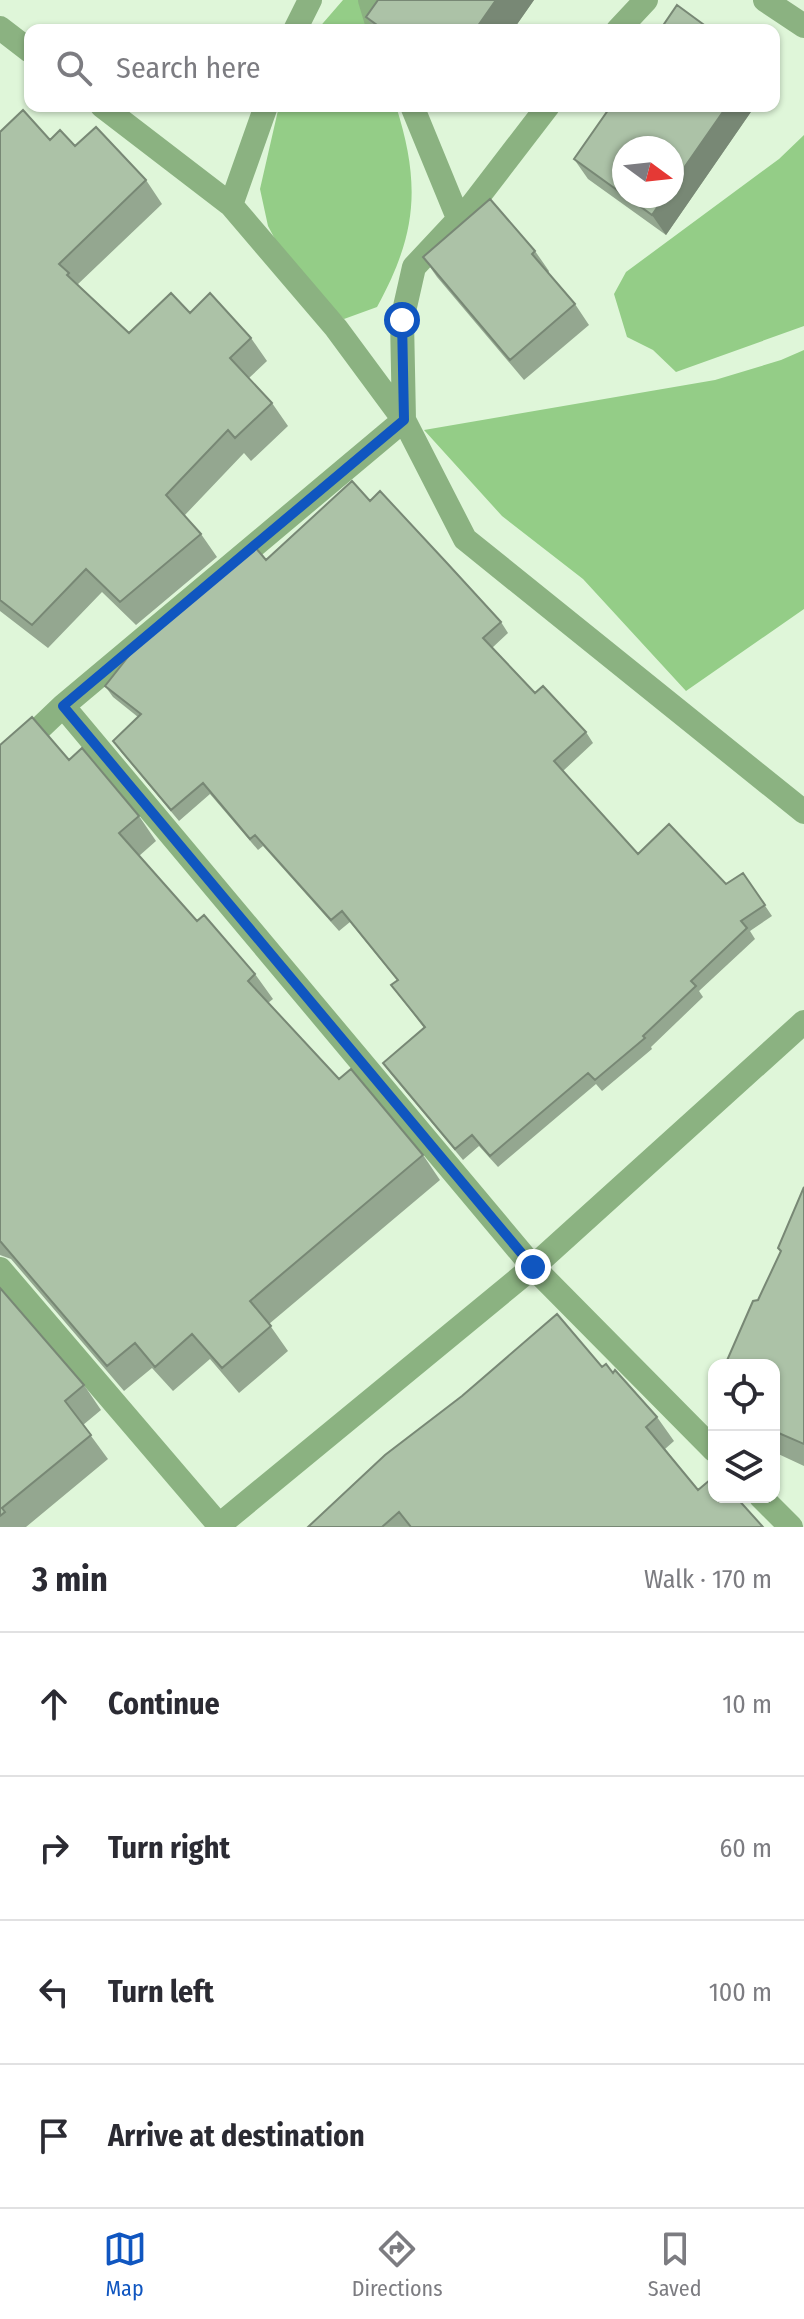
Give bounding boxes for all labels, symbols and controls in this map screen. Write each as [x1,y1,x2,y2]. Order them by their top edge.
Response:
search box [24,24,780,112]
icon: search [52,46,96,90]
text: Search here [116,50,261,86]
north arrow [612,136,684,208]
route start [384,302,420,338]
route end [515,1249,551,1285]
map controls [708,1359,780,1503]
button: locate [708,1359,780,1431]
button: layers [708,1431,780,1503]
text: 3 min [32,1559,108,1600]
text: Walk · 170 m [644,1564,772,1595]
icon: ahead [32,1682,76,1726]
text: Continue [108,1686,220,1722]
text: 10 m [722,1689,772,1720]
icon: right [32,1826,76,1870]
text: Turn right [108,1830,230,1866]
text: 60 m [719,1833,772,1864]
icon: left [32,1970,76,2014]
text: Turn left [108,1974,214,2010]
text: 100 m [709,1977,772,2008]
icon: arrive [32,2114,76,2158]
text: Arrive at destination [108,2118,365,2154]
tab: Map [103,2227,147,2302]
tab: Directions [352,2227,443,2302]
tab: Saved [648,2227,701,2302]

